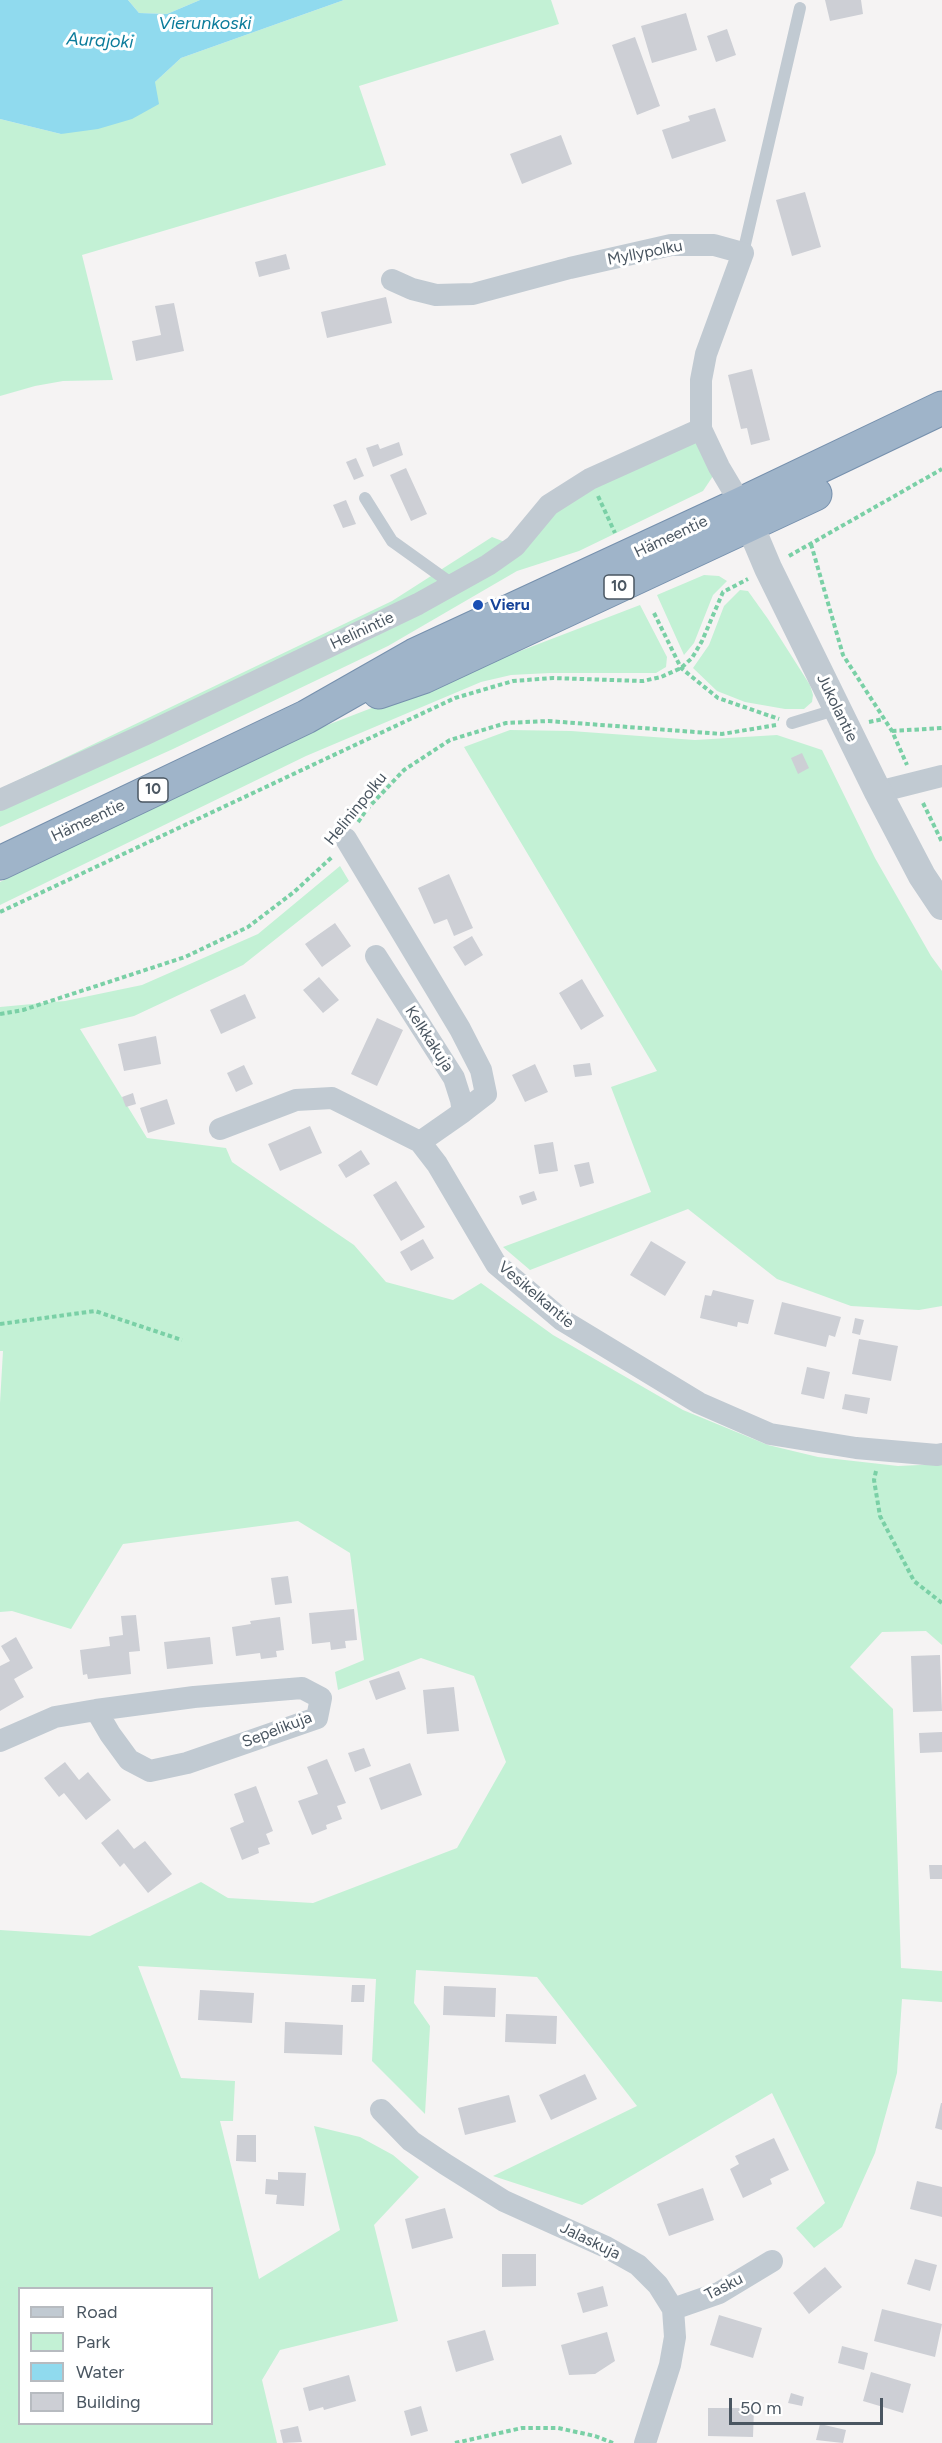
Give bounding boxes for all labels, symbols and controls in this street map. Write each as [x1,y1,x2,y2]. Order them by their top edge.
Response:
water label: Vierunkoski [158,13,252,35]
water label: Aurajoki [66,28,134,54]
street label: Myllypolku [606,236,684,270]
street label: Hämeentie [631,512,711,562]
road number: 10 [604,575,634,599]
place label: Vieru [490,595,530,615]
marker: Vieru [471,598,485,612]
street label: Helinintie [327,608,397,654]
street label: Jukolantie [812,671,862,745]
street label: Helininpolku [321,769,391,849]
road number: 10 [138,778,168,802]
street label: Hämeentie [48,796,128,846]
street label: Kelkkakuja [401,1003,457,1075]
street label: Vesikelkantie [494,1258,578,1332]
street label: Sepelikuja [239,1708,315,1752]
street label: Jalaskuja [557,2218,623,2264]
street label: Tasku [702,2269,746,2305]
legend [18,2287,213,2425]
text: Road [76,2301,117,2323]
text: Park [76,2331,110,2353]
text: Water [76,2361,124,2383]
scale bar [732,2386,886,2424]
text: Building [76,2391,141,2413]
text: 50 m [740,2397,782,2419]

